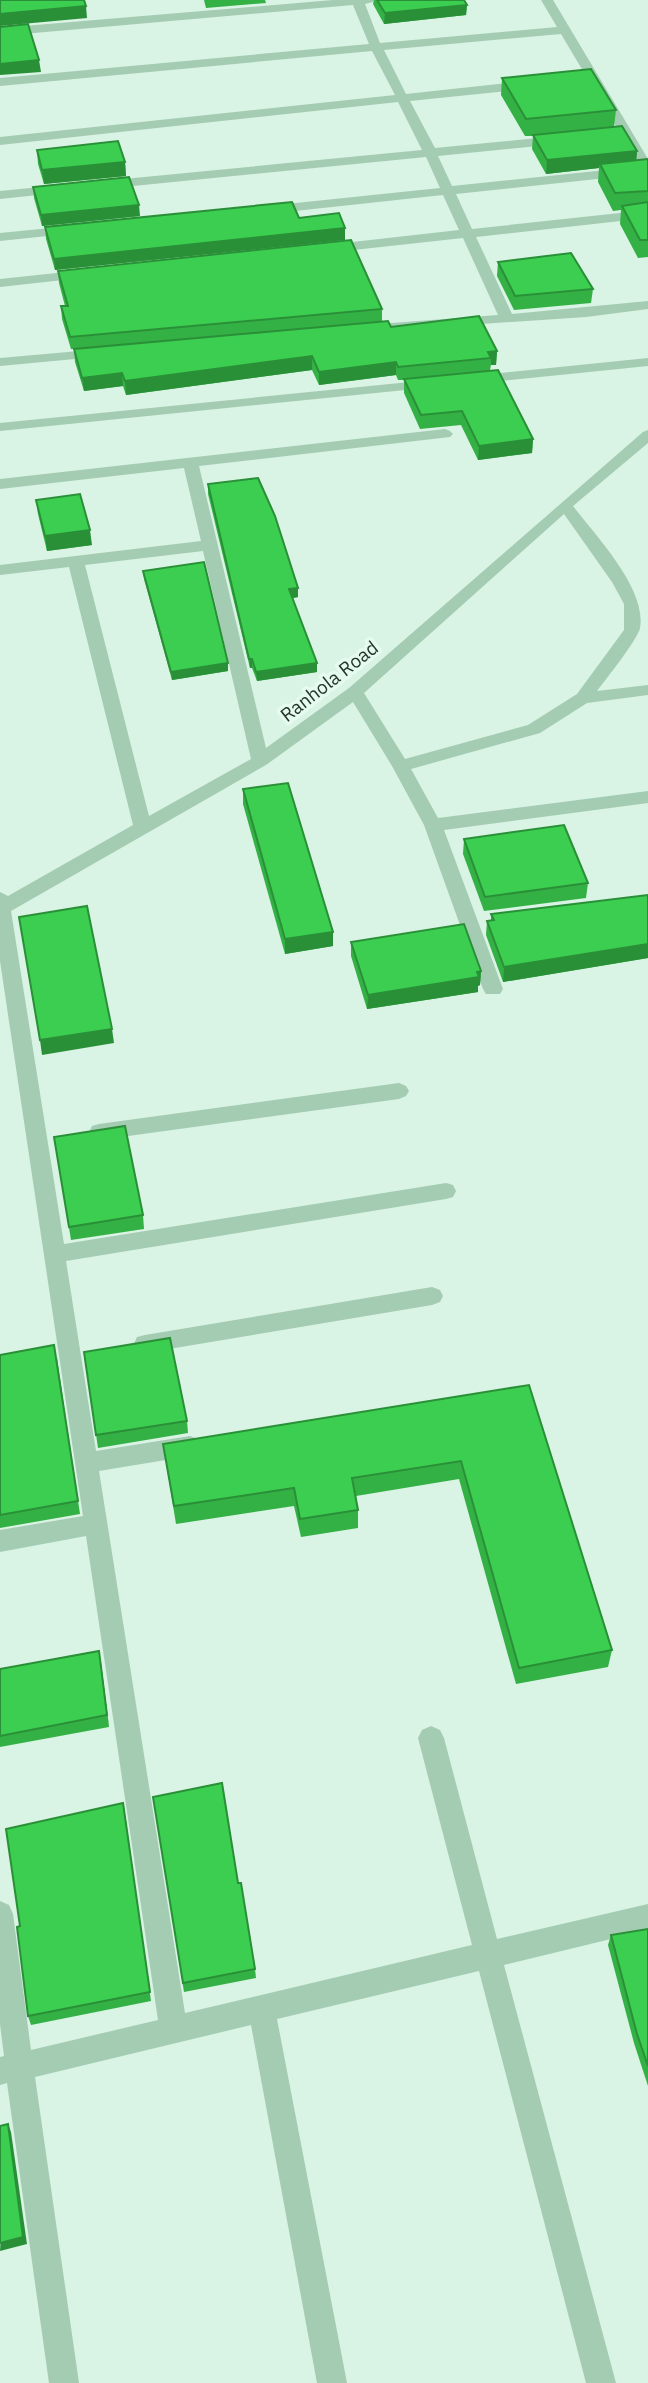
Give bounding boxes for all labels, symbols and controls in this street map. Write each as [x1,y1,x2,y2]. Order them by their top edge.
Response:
street label: Ranhola Road [275,635,383,727]

